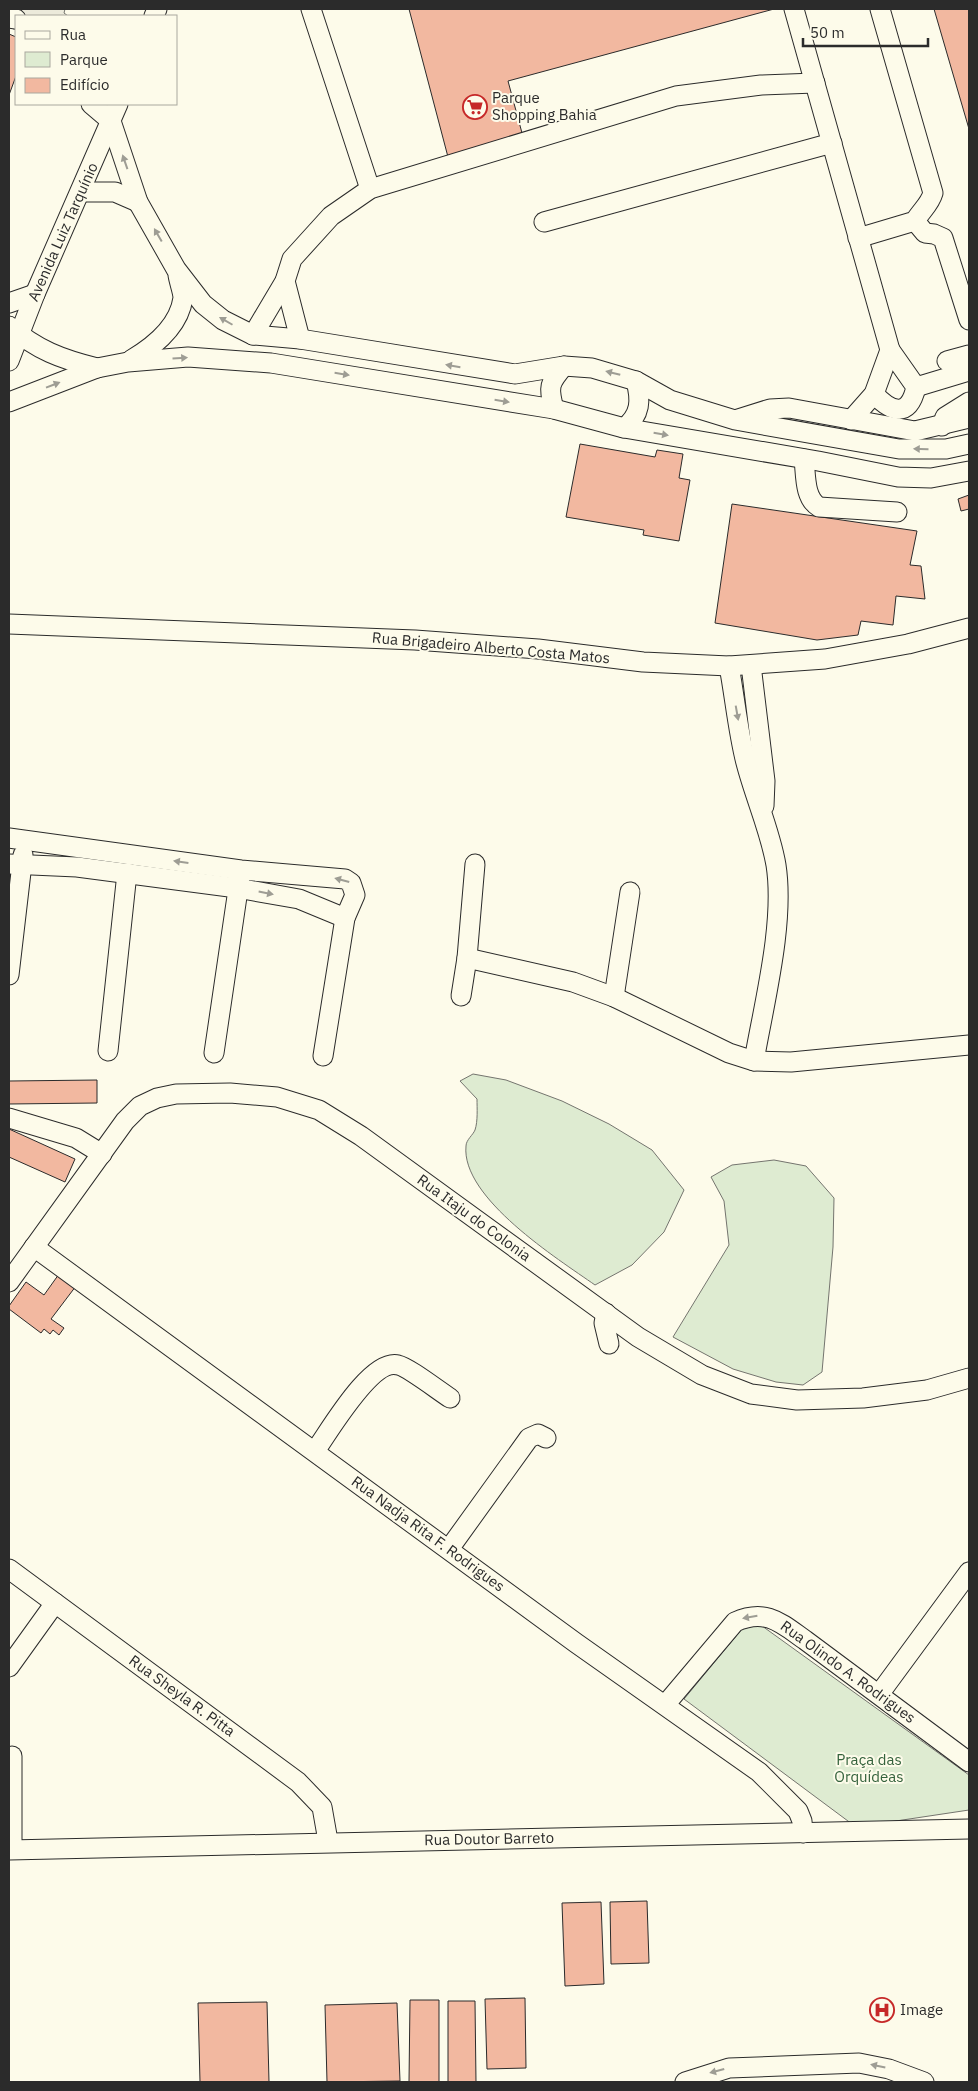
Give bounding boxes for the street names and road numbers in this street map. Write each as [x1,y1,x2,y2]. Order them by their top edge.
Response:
street label: Avenida Luiz Tarquínio [23,159,102,304]
street label: Rua Brigadeiro Alberto Costa Matos [371,628,611,667]
street label: Rua Itaju do Colonia [414,1170,535,1265]
street label: Rua Nadja Rita F. Rodrigues [348,1472,509,1596]
street label: Rua Olindo A. Rodrigues [777,1616,920,1727]
street label: Rua Sheyla R. Pitta [125,1651,239,1741]
street label: Rua Doutor Barreto [424,1828,554,1849]

